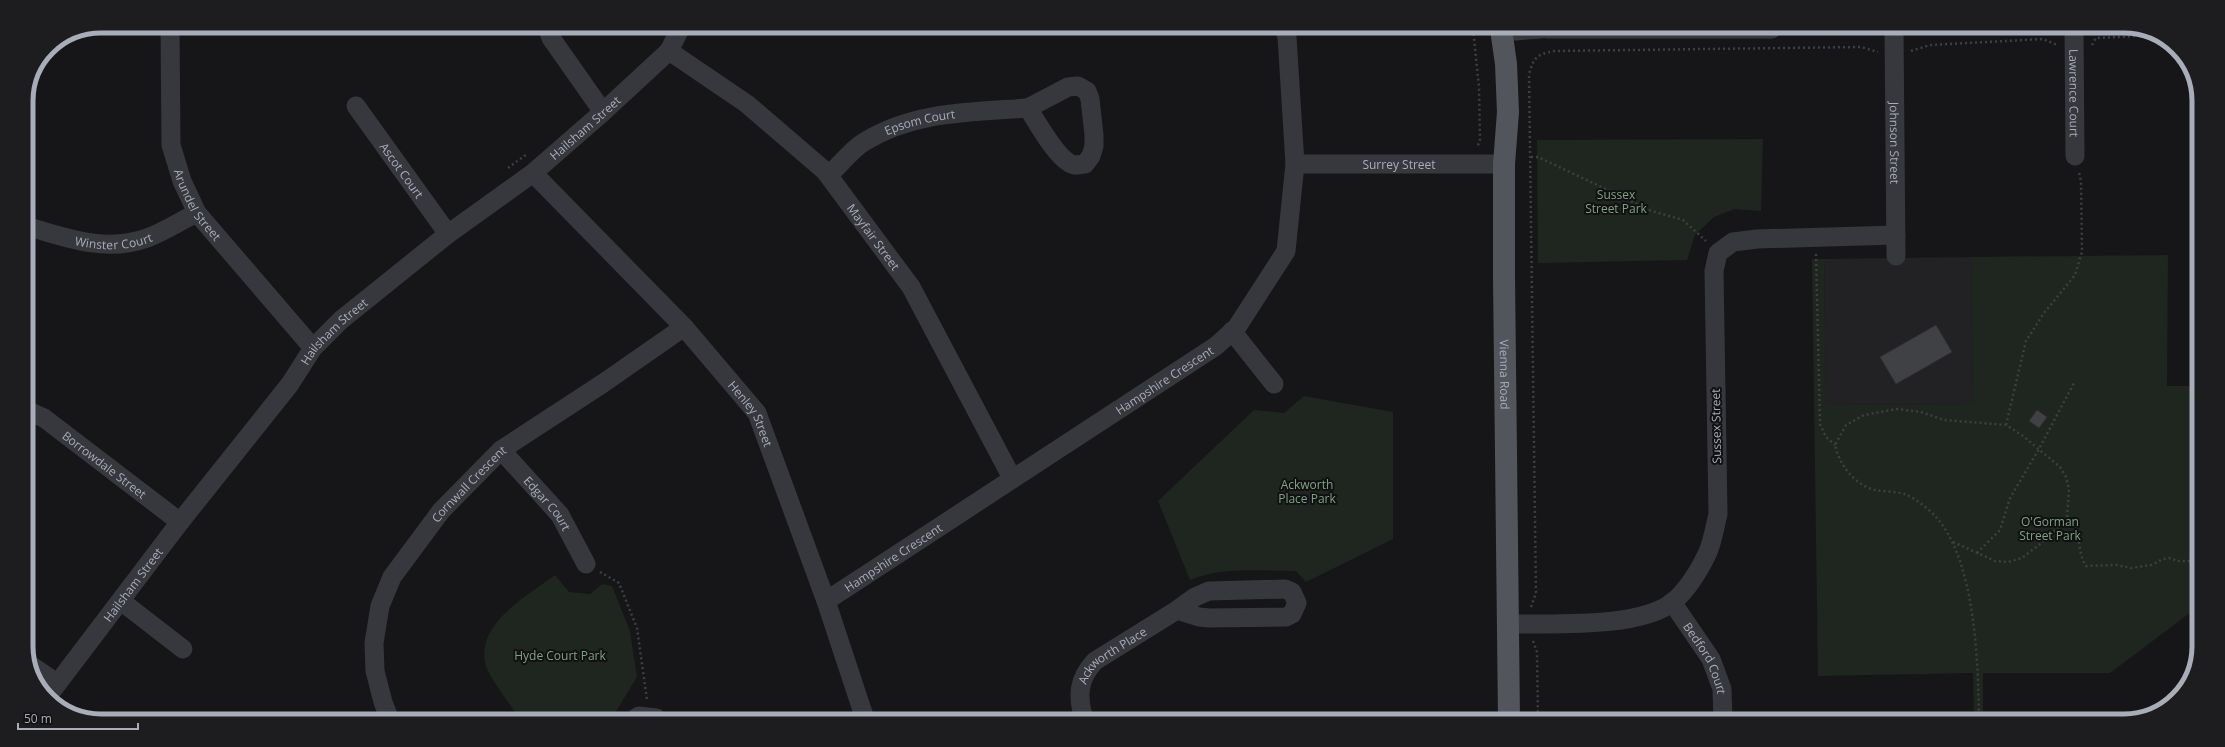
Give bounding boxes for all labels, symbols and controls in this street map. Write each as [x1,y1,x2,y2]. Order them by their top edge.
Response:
street label: Lawrence Court [2066,49,2083,137]
street label: Hailsham Street [546,92,624,163]
street label: Johnson Street [1886,101,1904,184]
street label: Epsom Court [882,105,956,139]
street label: Ascot Court [376,139,428,202]
street label: Surrey Street [1362,156,1436,173]
street label: Arundel Street [170,167,225,244]
park label: Sussex Street Park [1585,186,1648,217]
street label: Mayfair Street [843,200,904,273]
street label: Winster Court [74,228,155,253]
street label: Hailsham Street [296,294,371,368]
street label: Vienna Road [1496,339,1514,410]
street label: Hampshire Crescent [1112,342,1216,418]
street label: Henley Street [724,377,777,449]
street label: Sussex Street [1707,388,1725,464]
street label: Borrowdale Street [59,427,150,502]
street label: Cornwall Crescent [427,441,509,526]
street label: Edgar Court [520,472,575,534]
park label: Ackworth Place Park [1278,476,1336,507]
park label: O'Gorman Street Park [2019,513,2082,544]
street label: Hampshire Crescent [841,519,945,596]
street label: Hailsham Street [99,544,166,625]
street label: Bedford Court [1680,619,1731,694]
street label: Ackworth Place [1073,622,1150,686]
park label: Hyde Court Park [514,647,606,664]
scale bar [18,705,138,731]
text: 50 m [24,710,52,727]

